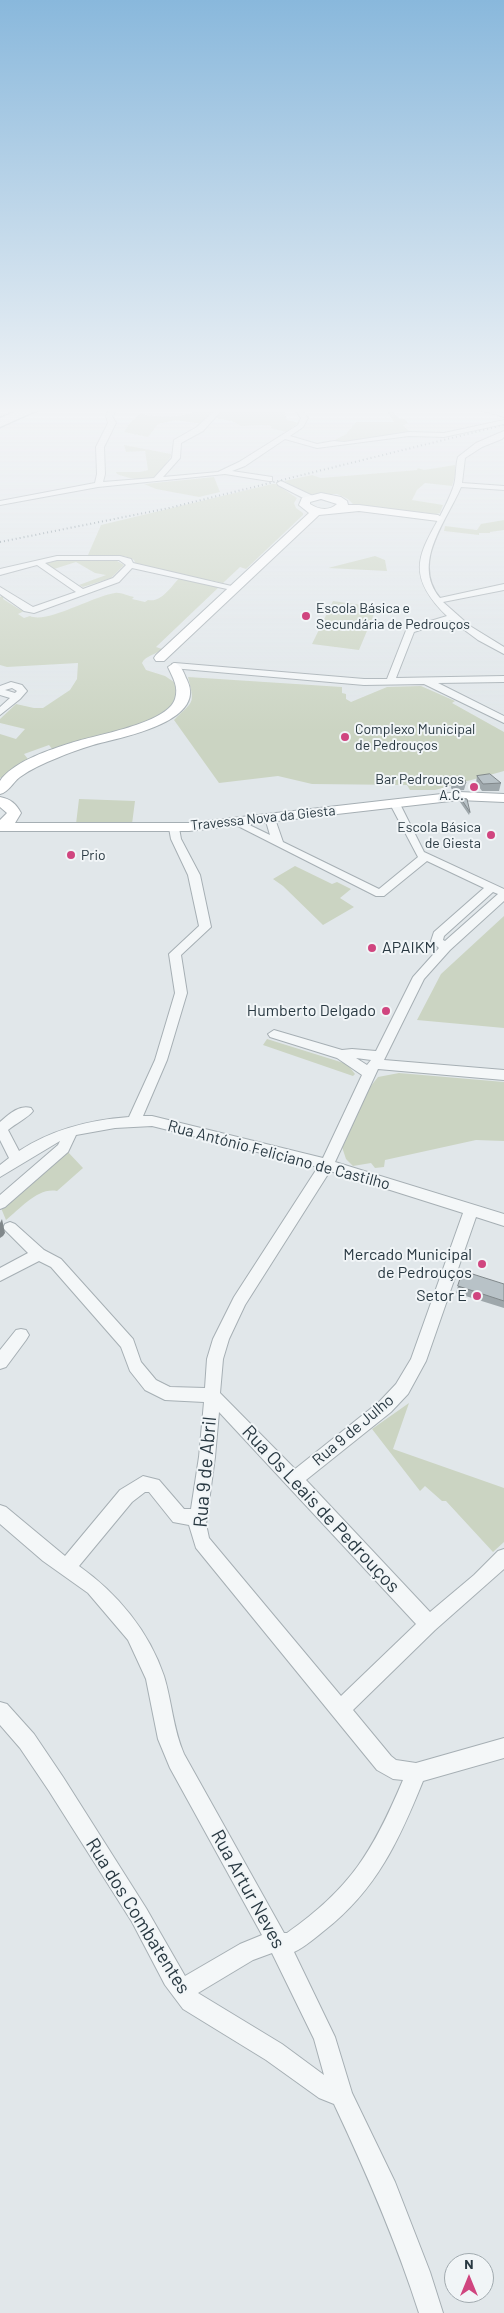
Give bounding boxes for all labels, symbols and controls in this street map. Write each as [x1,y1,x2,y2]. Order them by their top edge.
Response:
place label: Escola Básica e Secundária de Pedrouços [316,600,470,632]
marker: Escola Básica e Secundária de Pedrouços [300,610,312,622]
place label: Complexo Municipal de Pedrouços [355,721,475,754]
marker: Complexo Municipal de Pedrouços [339,731,351,743]
place label: Bar Pedrouços A.C. [375,771,464,804]
marker: Bar Pedrouços A.C. [468,781,480,793]
street label: Travessa Nova da Giesta [190,802,336,834]
place label: Escola Básica de Giesta [397,819,481,852]
marker: Escola Básica de Giesta [485,829,497,841]
place label: Prio [81,847,106,863]
marker: Prio [65,849,77,861]
place label: APAIKM [382,938,436,958]
marker: APAIKM [366,942,378,954]
place label: Humberto Delgado [247,1001,376,1021]
marker: Humberto Delgado [380,1005,392,1017]
street label: Rua António Feliciano de Castilho [166,1116,392,1194]
place label: Mercado Municipal de Pedrouços [343,1245,472,1283]
marker: Mercado Municipal de Pedrouços [476,1258,488,1270]
place label: Setor E [416,1286,467,1306]
marker: Setor E [471,1290,483,1302]
street label: Rua 9 de Julho [308,1390,398,1470]
street label: Rua 9 de Abril [189,1416,221,1528]
street label: Rua Os Leais de Pedrouços [237,1420,405,1598]
street label: Rua Artur Neves [206,1826,290,1952]
street label: Rua dos Combatentes [81,1834,195,1998]
north arrow [444,2253,494,2303]
text: N [464,2255,474,2272]

